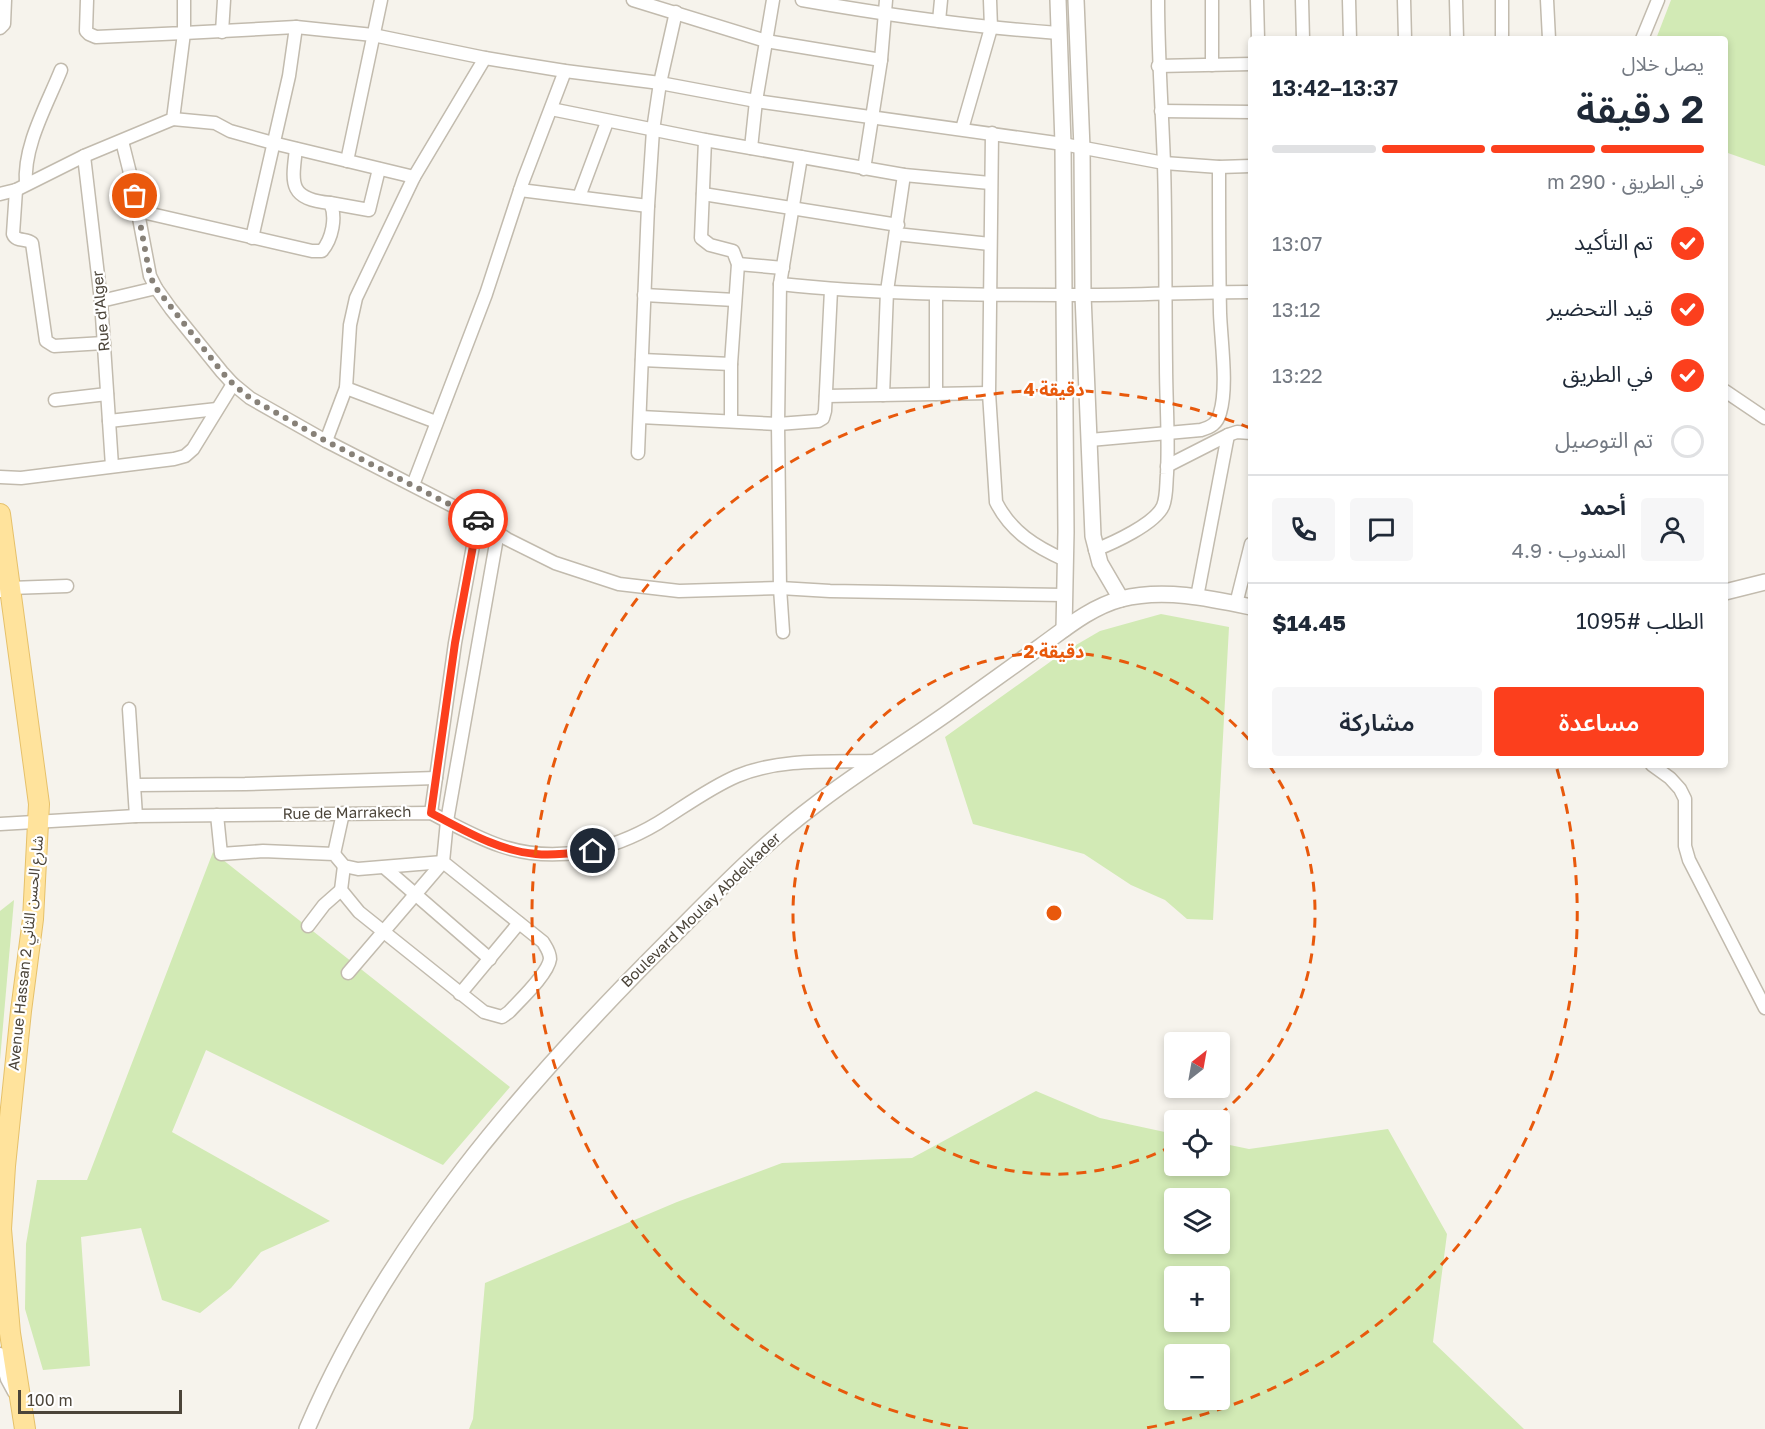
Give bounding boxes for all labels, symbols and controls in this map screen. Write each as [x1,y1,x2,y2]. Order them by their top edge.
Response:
text: يصل خلال [1622,51,1704,75]
text: 13:37–13:42 [1272,74,1398,101]
text: 2 دقيقة [1576,85,1704,132]
text: في الطريق · 290 m [1547,169,1704,193]
pin [109,170,160,221]
icon: bag [118,179,151,212]
icon: check [1671,227,1704,260]
text: تم التأكيد [1574,228,1653,255]
text: 13:07 [1272,231,1322,255]
street label: Rue d'Alger [87,270,112,352]
icon: check [1671,293,1704,326]
text: قيد التحضير [1547,294,1653,321]
text: 13:12 [1272,297,1321,321]
icon: check [1671,359,1704,392]
text: في الطريق [1562,360,1653,387]
text: 13:22 [1272,363,1323,387]
text: 4 دقيقة [1023,378,1085,400]
text: تم التوصيل [1555,426,1653,453]
courier [448,489,508,549]
text: أحمد [1580,493,1626,520]
button: phone [1272,498,1335,561]
button: chat [1350,498,1413,561]
button: person [1641,498,1704,561]
icon: car [462,503,495,536]
text: المندوب · 4.9 [1512,538,1626,562]
text: الطلب #1095 [1576,607,1704,634]
text: $14.45 [1272,609,1346,636]
text: 2 دقيقة [1024,640,1084,662]
button: مشاركة [1272,687,1482,756]
button: مساعدة [1494,687,1704,756]
street label: Rue de Marrakech [282,802,412,822]
pin [567,825,618,876]
street label: Boulevard Moulay Abdelkader [617,828,784,990]
street label: Avenue Hassan 2 شارع الحسن الثاني [4,834,50,1072]
icon: home [576,834,609,867]
centre of rings [1044,903,1064,923]
north arrow [1164,1032,1230,1098]
map controls [1164,1032,1230,1410]
button: locate [1164,1110,1230,1176]
button: layers [1164,1188,1230,1254]
button: + [1164,1266,1230,1332]
button: − [1164,1344,1230,1410]
scale bar [18,1387,182,1414]
text: 100 m [27,1390,73,1410]

